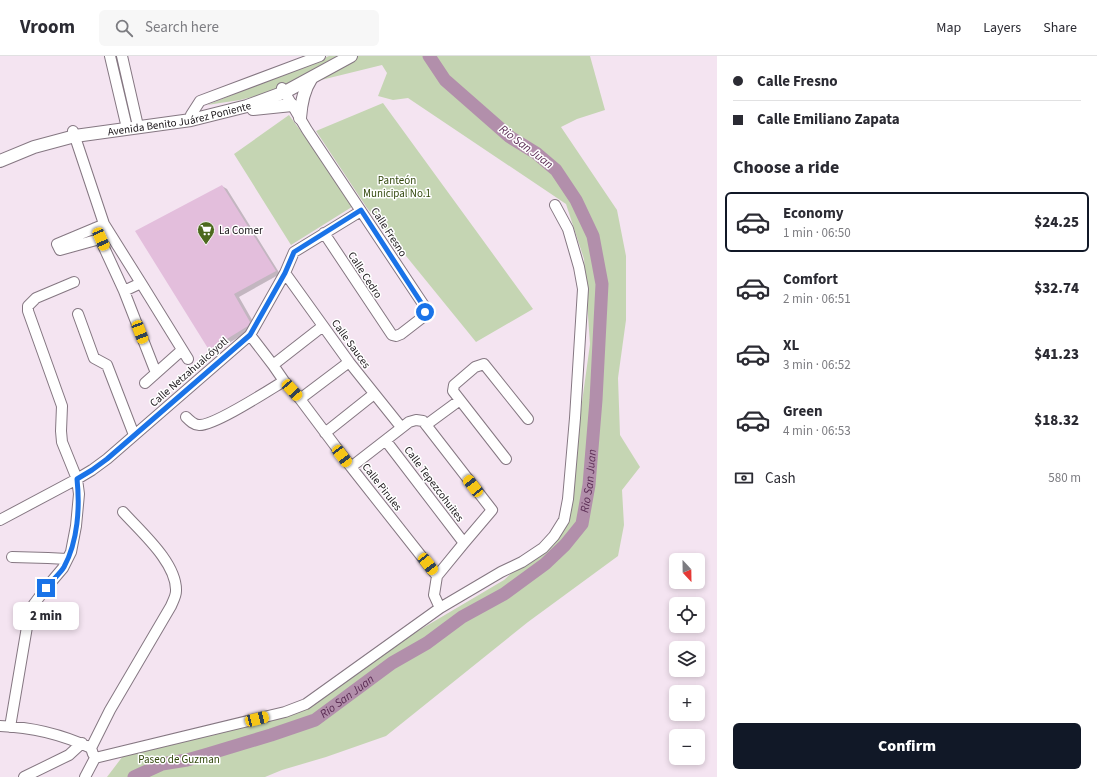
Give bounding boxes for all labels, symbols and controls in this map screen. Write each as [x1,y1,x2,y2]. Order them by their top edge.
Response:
search box [99,10,379,46]
text: Vroom [20,14,75,41]
icon: search [113,17,135,39]
text: Search here [145,17,219,38]
text: Map [936,18,961,38]
text: Layers [983,18,1021,38]
text: Share [1043,18,1077,38]
text: Calle Fresno [757,71,838,92]
street label: Avenida Benito Juárez Poniente [107,97,254,139]
text: Calle Emiliano Zapata [757,109,900,130]
water label: Rio San Juan [495,121,557,173]
text: Choose a ride [733,155,839,180]
park label: Panteón Municipal No.1 [363,173,431,201]
text: Economy [783,203,844,224]
street label: Calle Fresno [367,204,411,260]
icon: car [735,204,771,240]
text: $24.25 [1034,212,1079,233]
supermarket icon: La Comer [196,220,216,245]
place label: La Comer [219,223,263,238]
text: 1 min · 06:50 [783,224,851,242]
car [91,226,111,252]
street label: Calle Cedro [344,249,386,301]
text: Comfort [783,269,838,290]
icon: car [735,270,771,306]
text: $32.74 [1034,278,1079,299]
text: 2 min · 06:51 [783,290,851,308]
route start [416,303,434,321]
street label: Calle Sauces [328,316,374,372]
car [130,319,150,345]
street label: Calle Netzahualcóyotl [146,334,232,410]
text: XL [783,335,799,356]
icon: car [735,336,771,372]
text: $41.23 [1034,344,1079,365]
text: 3 min · 06:52 [783,356,851,374]
car [280,377,304,403]
text: Green [783,401,823,422]
icon: car [735,402,771,438]
text: $18.32 [1034,410,1079,431]
text: 4 min · 06:53 [783,422,851,440]
car [330,443,354,469]
street label: Calle Tepezcohuites [401,443,468,525]
water label: Rio San Juan [576,448,600,514]
street label: Calle Pirules [359,460,406,514]
icon: cash [733,467,755,489]
text: Cash [765,468,796,489]
text: 580 m [1048,469,1081,487]
car [461,473,485,499]
car [416,551,440,577]
north arrow [669,553,705,589]
map controls [669,553,705,765]
route end [37,579,55,597]
button: locate [669,597,705,633]
callout: 2 min [13,602,79,630]
text: 2 min [30,607,62,625]
button: layers [669,641,705,677]
water label: Rio San Juan [316,671,378,722]
button: + [669,685,705,721]
car [244,710,270,728]
button: Confirm [733,723,1081,769]
button: − [669,729,705,765]
park label: Paseo de Guzman [138,752,220,767]

